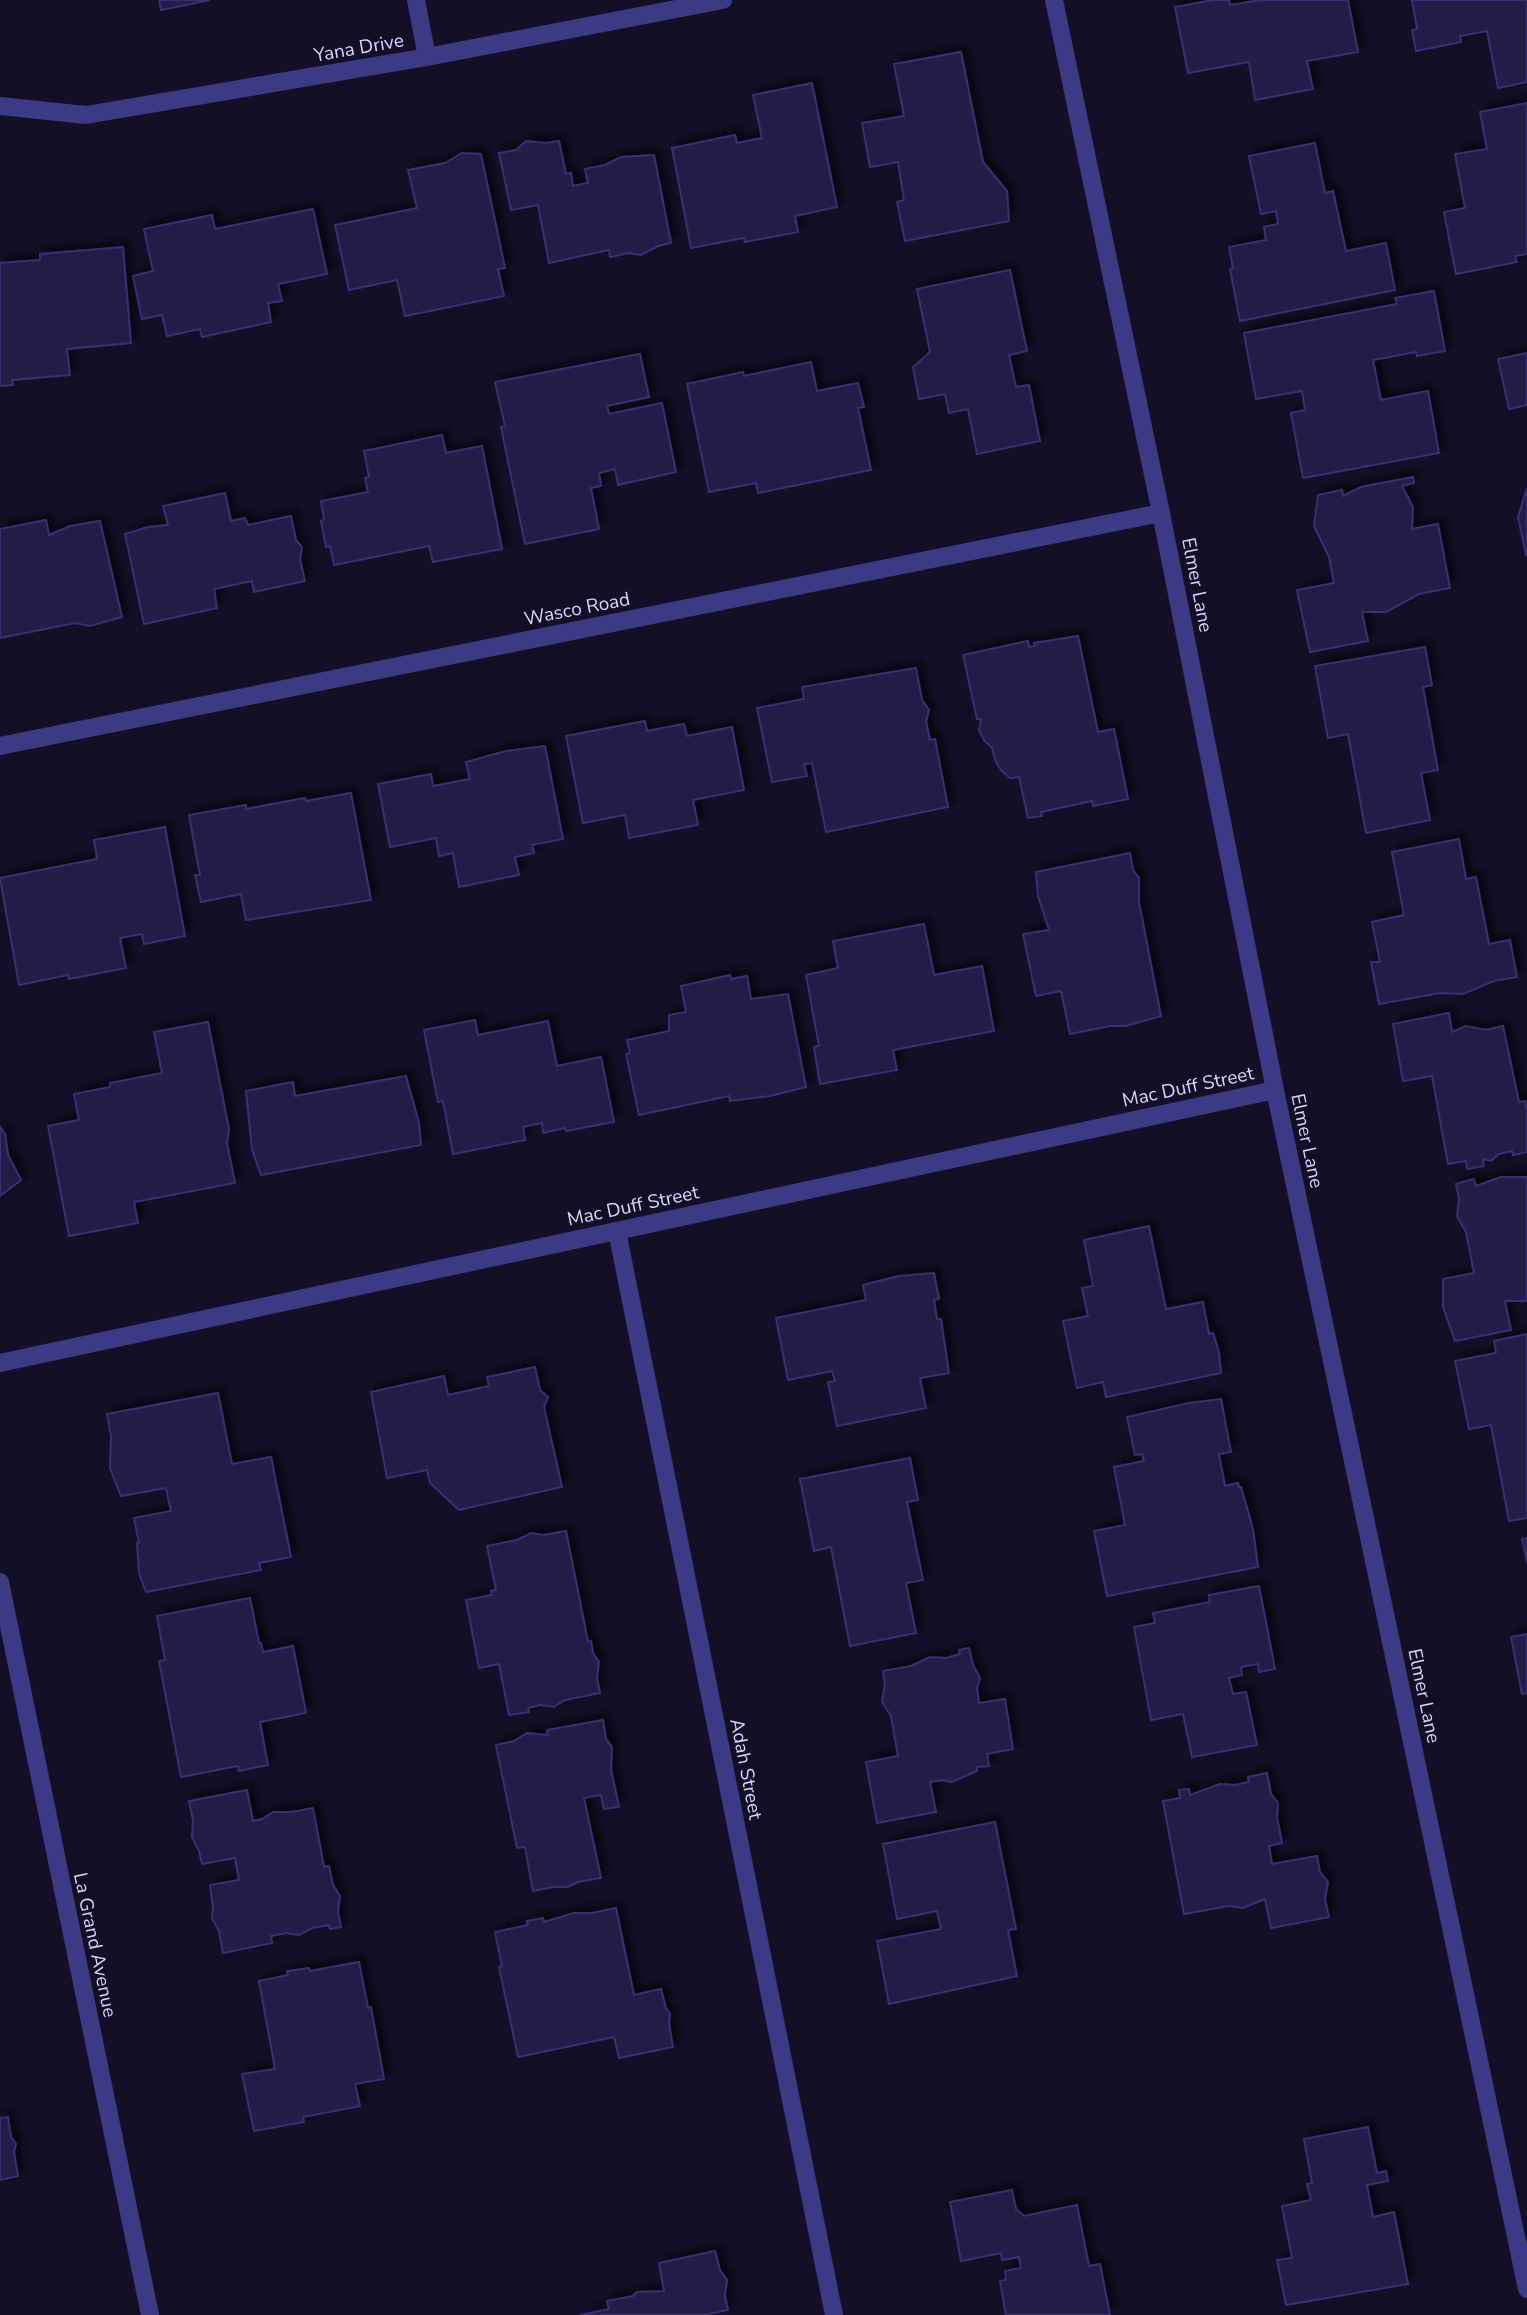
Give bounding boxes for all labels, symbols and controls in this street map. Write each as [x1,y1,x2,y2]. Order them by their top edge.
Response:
street label: Yana Drive [311,27,406,69]
street label: Elmer Lane [1175,535,1219,635]
street label: Wasco Road [522,586,632,632]
street label: Mac Duff Street [1120,1060,1256,1114]
street label: Elmer Lane [1284,1091,1330,1191]
street label: Mac Duff Street [565,1179,701,1233]
street label: Elmer Lane [1401,1646,1447,1746]
street label: Adah Street [723,1716,769,1822]
street label: La Grand Avenue [67,1870,123,2020]

